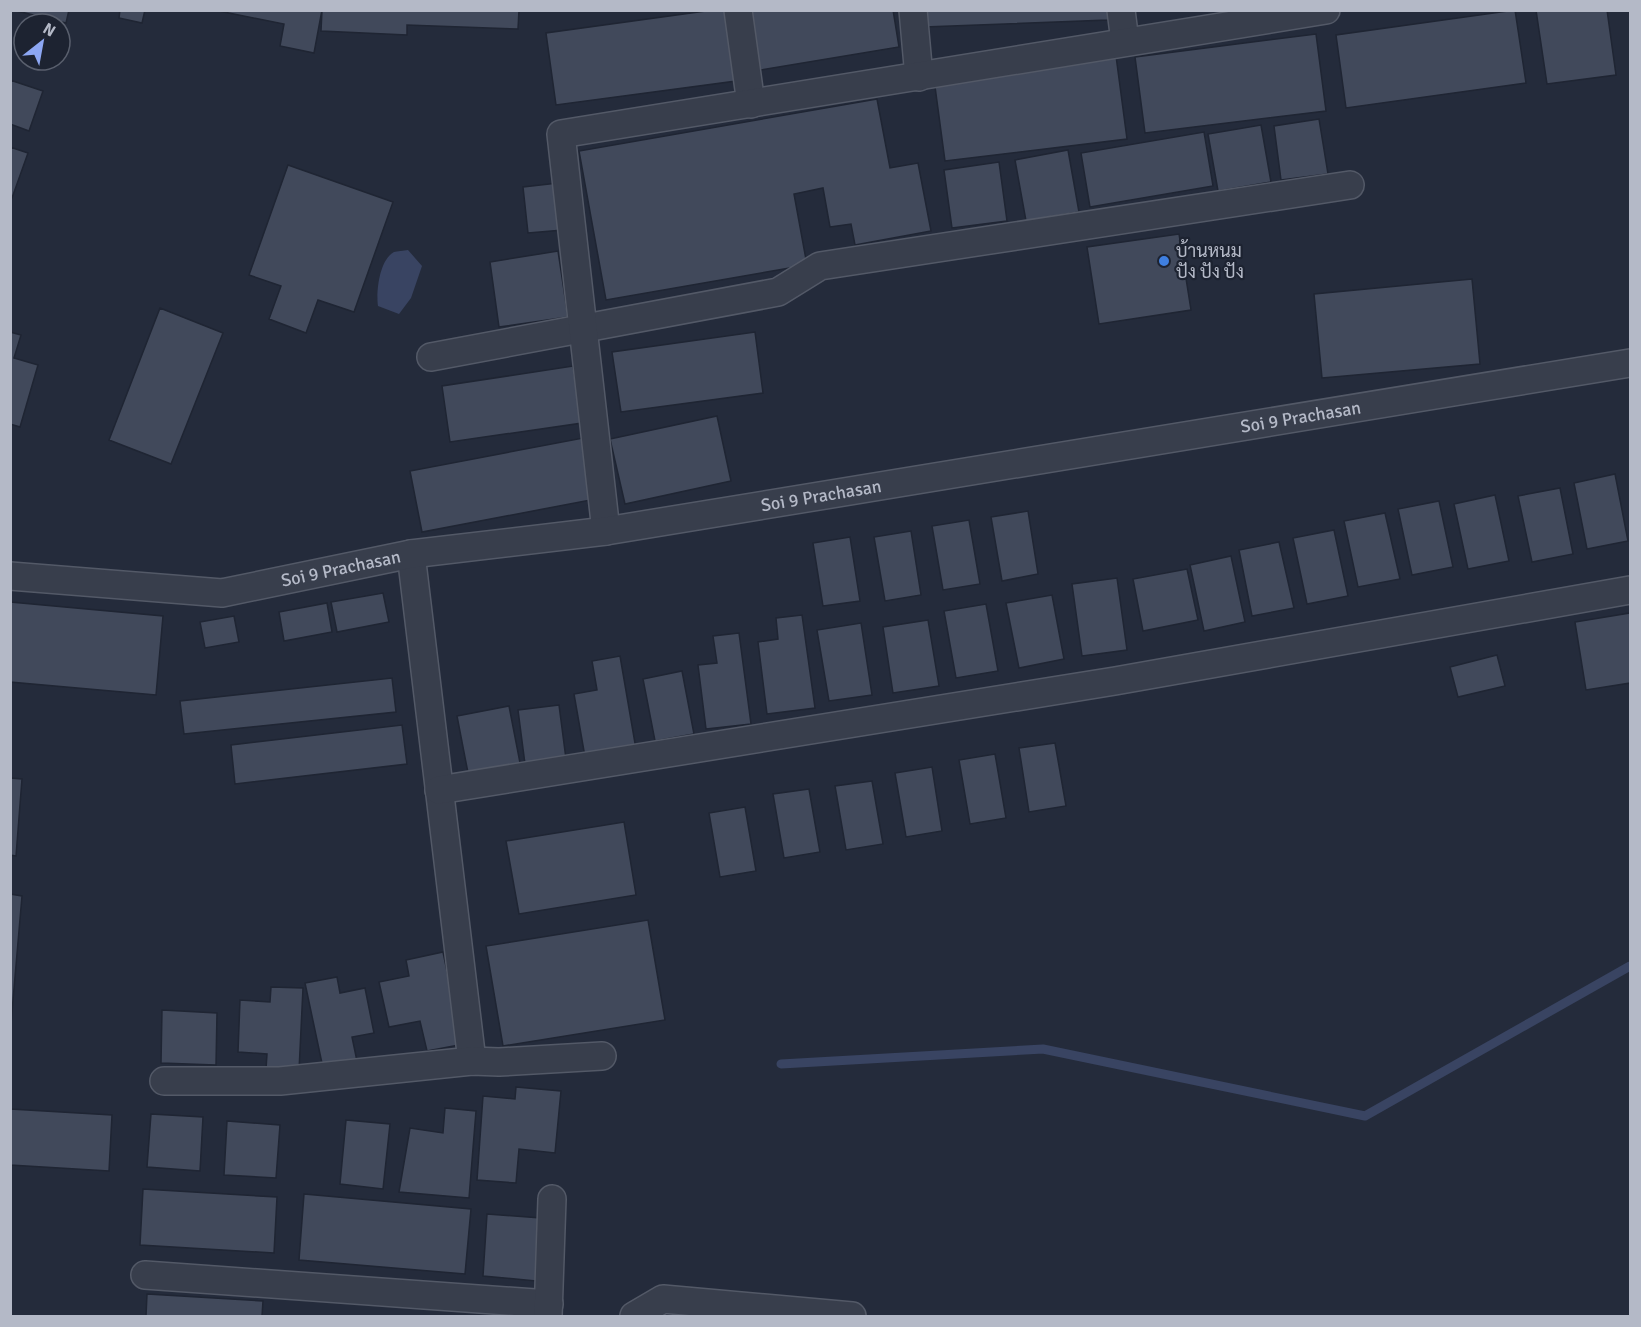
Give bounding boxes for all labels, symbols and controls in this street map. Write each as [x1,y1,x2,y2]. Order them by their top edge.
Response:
north arrow [12,12,72,72]
text: N [39,19,59,41]
place label: บ้านหนม ปัง ปัง ปัง [1176,239,1244,283]
marker: บ้านหนม ปัง ปัง ปัง [1157,254,1171,268]
street label: Soi 9 Prachasan [1239,396,1363,438]
street label: Soi 9 Prachasan [759,475,883,516]
street label: Soi 9 Prachasan [279,545,403,592]

